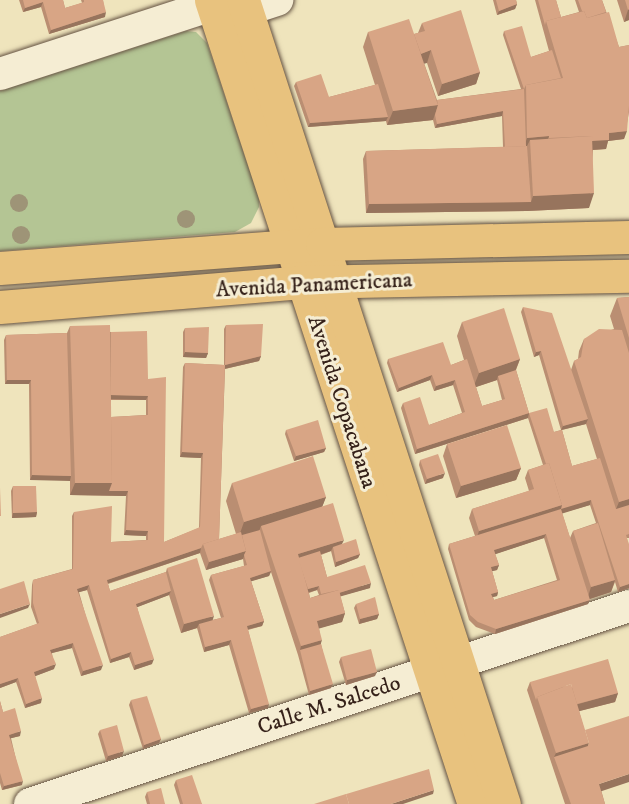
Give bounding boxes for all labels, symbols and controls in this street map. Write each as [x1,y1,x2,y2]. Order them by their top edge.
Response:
street label: Avenida Panamericana [215,267,413,303]
street label: Avenida Copacabana [302,313,382,491]
street label: Calle M. Salcedo [254,669,404,741]

